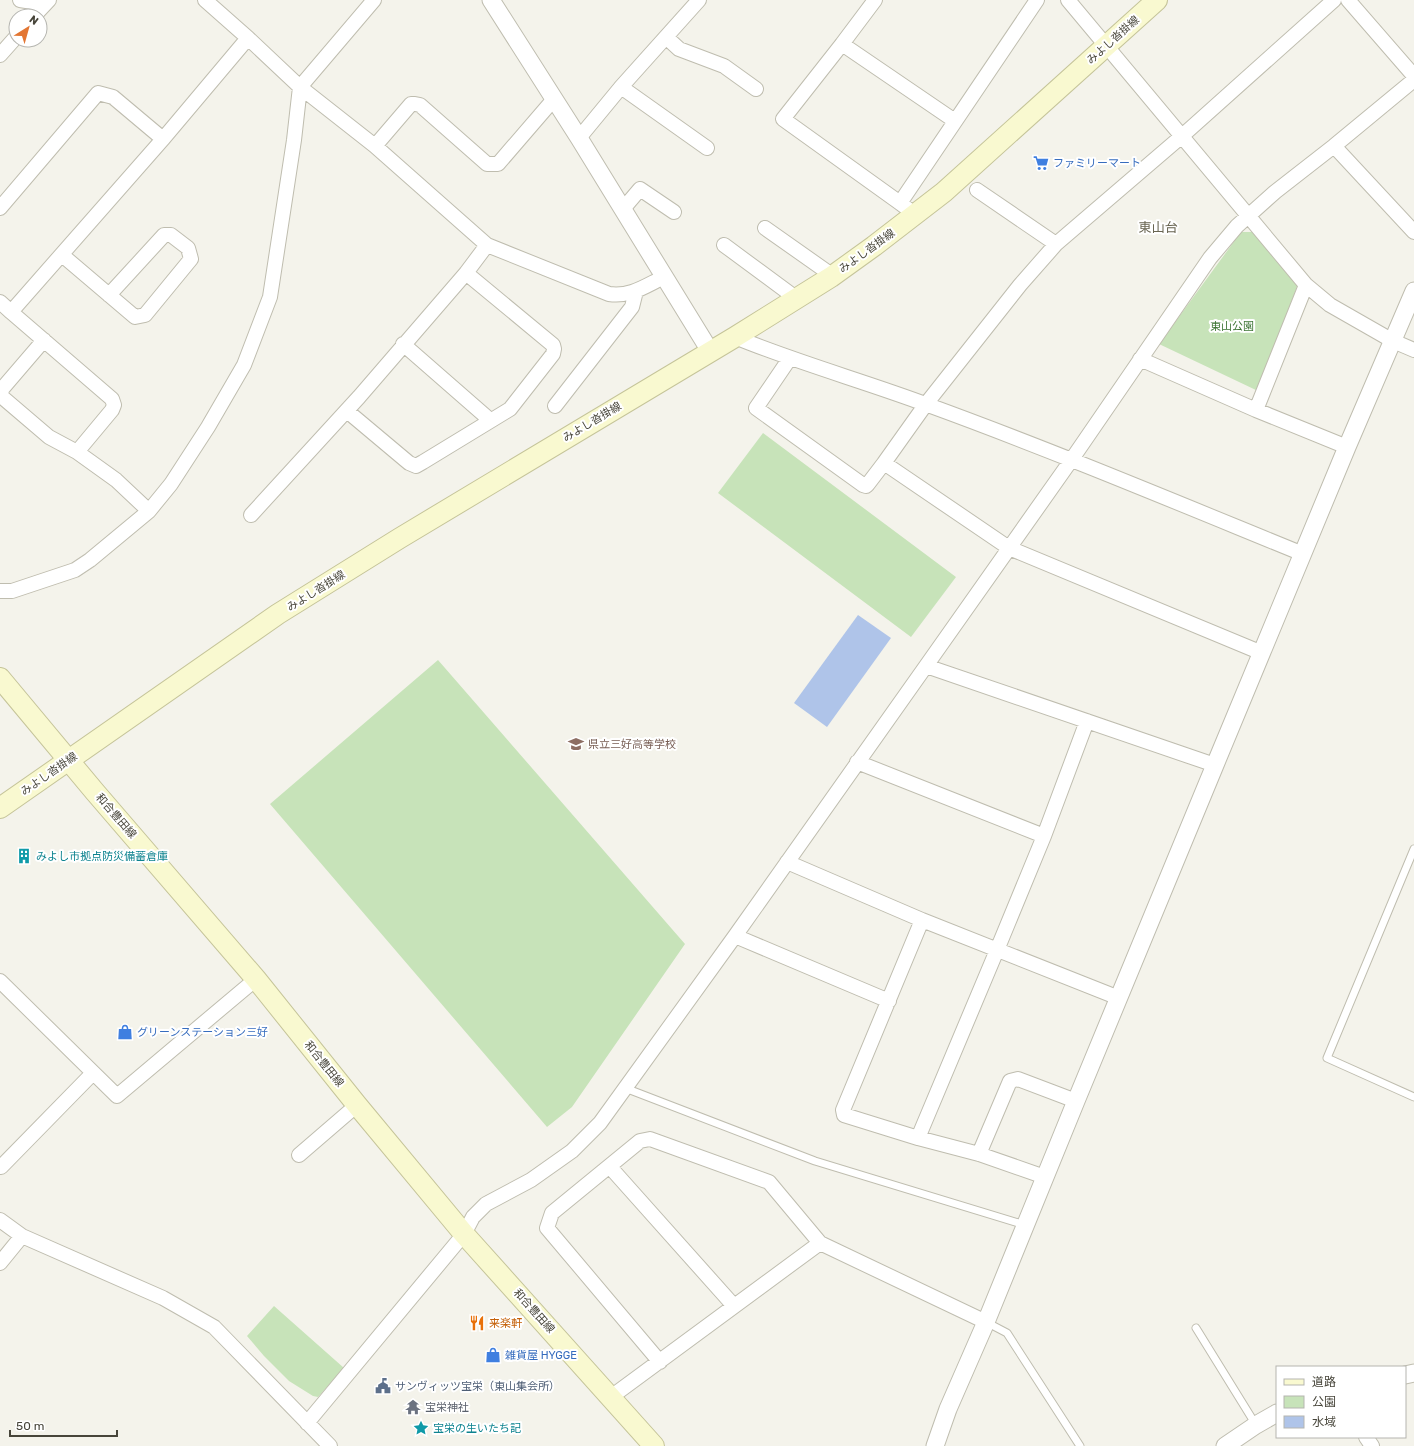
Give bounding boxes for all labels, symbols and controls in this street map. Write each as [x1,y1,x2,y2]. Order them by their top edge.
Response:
north arrow [8,8,48,48]
text: N [27,13,41,28]
street label: みよし沓掛線 [1084,13,1142,67]
supermarket icon: ファミリーマート [1032,154,1050,172]
place label: ファミリーマート [1053,157,1141,170]
district label: 東山台 [1138,220,1178,235]
street label: みよし沓掛線 [836,226,898,276]
park label: 東山公園 [1210,320,1254,333]
street label: みよし沓掛線 [560,399,624,445]
street label: みよし沓掛線 [285,568,347,614]
school or university icon: 県立三好高等学校 [567,735,585,753]
place label: 県立三好高等学校 [588,738,676,751]
street label: みよし沓掛線 [18,750,80,798]
street label: 和合豊田線 [93,791,139,841]
building icon: みよし市拠点防災備蓄倉庫 [15,847,33,865]
place label: みよし市拠点防災備蓄倉庫 [36,850,168,863]
shop icon: グリーンステーション三好 [116,1023,134,1041]
place label: グリーンステーション三好 [137,1026,268,1039]
street label: 和合豊田線 [302,1039,346,1089]
street label: 和合豊田線 [511,1286,557,1336]
restaurant icon: 来楽軒 [468,1314,486,1332]
place label: 来楽軒 [489,1317,523,1330]
shop icon: 雑貨屋 HYGGE [484,1346,502,1364]
place label: 雑貨屋 HYGGE [505,1349,577,1362]
legend [1276,1366,1406,1438]
text: 道路 [1312,1375,1336,1389]
public building icon: サンヴィッツ宝栄（東山集会所） [374,1377,392,1395]
place label: サンヴィッツ宝栄（東山集会所） [395,1380,560,1393]
text: 公園 [1312,1395,1336,1409]
temple icon: 宝栄神社 [404,1398,422,1416]
place label: 宝栄神社 [425,1401,469,1414]
scale bar [10,1412,117,1438]
text: 水域 [1312,1415,1336,1429]
text: 50 m [16,1419,44,1433]
place icon: 宝栄の生いたち記 [412,1419,430,1437]
place label: 宝栄の生いたち記 [433,1422,521,1435]

